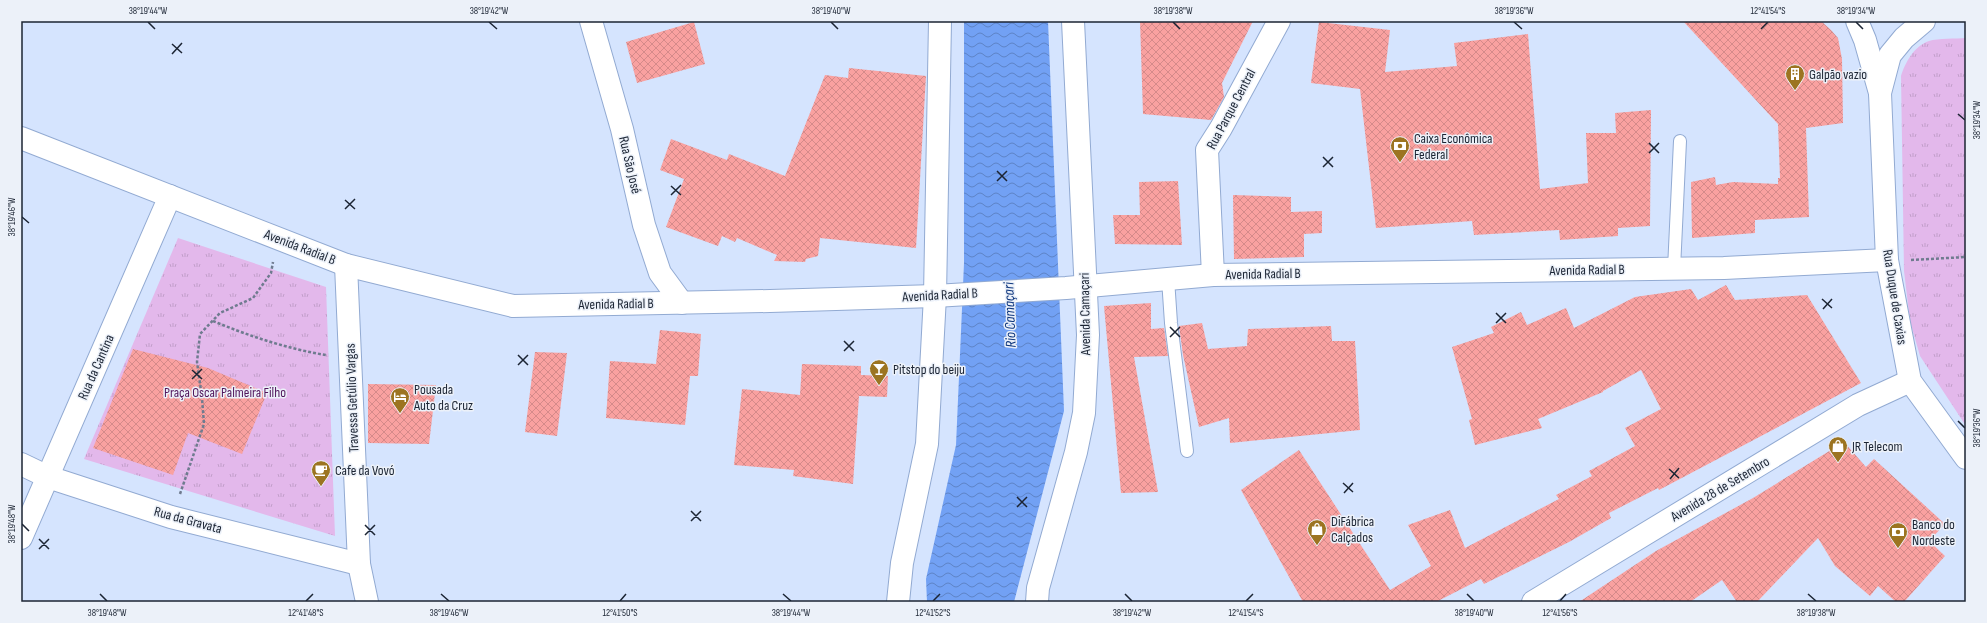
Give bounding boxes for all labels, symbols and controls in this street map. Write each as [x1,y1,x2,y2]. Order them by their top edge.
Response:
text: 38°19'44"W [129,5,168,17]
text: 38°19'42"W [470,5,509,17]
text: 38°19'40"W [812,5,851,17]
text: 38°19'38"W [1154,5,1193,17]
text: 38°19'36"W [1495,5,1534,17]
text: 12°41'54"S [1751,5,1785,17]
text: 38°19'34"W [1837,5,1876,17]
building icon: Galpão vazio [1784,63,1806,91]
street label: Rua Parque Central [1203,66,1259,152]
place label: Galpão vazio [1809,66,1867,83]
text: 38°19'34"W [1971,100,1983,139]
place label: Caixa Econômica Federal [1414,130,1493,163]
street label: Rua São José [615,134,645,196]
bank icon: Caixa Econômica Federal [1389,135,1411,163]
text: 38°19'46"W [6,197,18,236]
street label: Avenida Radial B [261,225,338,268]
street label: Rua Duque de Caxias [1879,248,1911,346]
street label: Avenida Radial B [1548,261,1625,279]
street label: Avenida Radial B [1224,265,1301,283]
street label: Avenida Camaçari [1076,273,1094,356]
water label: Rio Camaçari [999,281,1021,348]
street label: Avenida Radial B [901,285,978,306]
street label: Avenida Radial B [577,295,654,313]
street label: Rua da Cantina [74,332,118,402]
street label: Travessa Getúlio Vargas [342,343,362,453]
bar icon: Pitstop do beiju [868,358,890,386]
place label: Pitstop do beiju [893,361,965,378]
place label: Pousada Auto da Cruz [413,381,473,414]
park label: Praça Oscar Palmeira Filho [164,384,286,401]
hotel icon: Pousada Auto da Cruz [389,386,411,414]
text: 38°19'36"W [1971,408,1983,447]
shop icon: JR Telecom [1827,435,1849,463]
place label: JR Telecom [1851,438,1903,455]
street label: Avenida 28 de Setembro [1667,453,1773,526]
cafe icon: Cafe da Vovó [310,459,332,487]
place label: Cafe da Vovó [335,462,395,479]
street label: Rua da Gravata [152,503,224,537]
text: 38°19'48"W [6,504,18,543]
place label: DiFábrica Calçados [1331,513,1374,546]
place label: Banco do Nordeste [1912,516,1955,549]
shop icon: DiFábrica Calçados [1306,518,1328,546]
bank icon: Banco do Nordeste [1887,521,1909,549]
text: 38°19'48"W [88,607,127,619]
text: 12°41'48"S [288,607,324,619]
text: 38°19'46"W [430,607,469,619]
text: 12°41'50"S [602,607,638,619]
text: 38°19'44"W [772,607,811,619]
text: 12°41'52"S [916,607,950,619]
text: 38°19'42"W [1113,607,1152,619]
text: 12°41'54"S [1229,607,1263,619]
text: 38°19'40"W [1455,607,1494,619]
text: 12°41'56"S [1542,607,1578,619]
text: 38°19'38"W [1797,607,1836,619]

